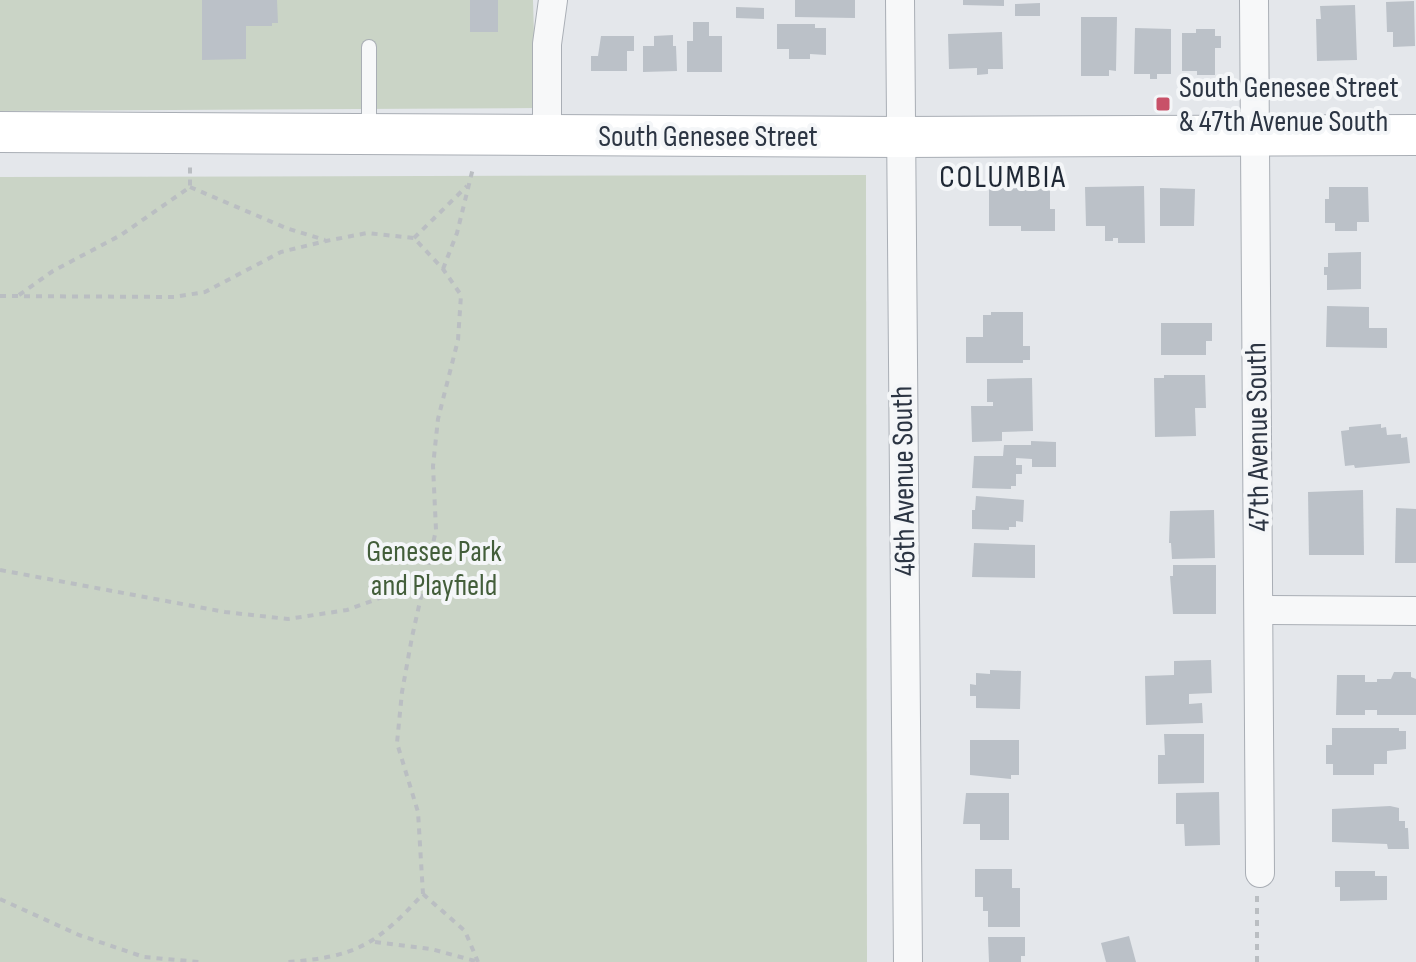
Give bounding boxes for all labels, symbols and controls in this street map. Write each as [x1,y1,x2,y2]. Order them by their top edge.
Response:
place label: South Genesee Street & 47th Avenue South [1179,70,1399,140]
marker: South Genesee Street & 47th Avenue South [1154,95,1172,113]
street label: South Genesee Street [598,119,818,155]
district label: COLUMBIA [939,158,1067,197]
street label: 47th Avenue South [1238,342,1278,532]
street label: 46th Avenue South [884,385,924,576]
park label: Genesee Park and Playfield [366,534,502,604]

